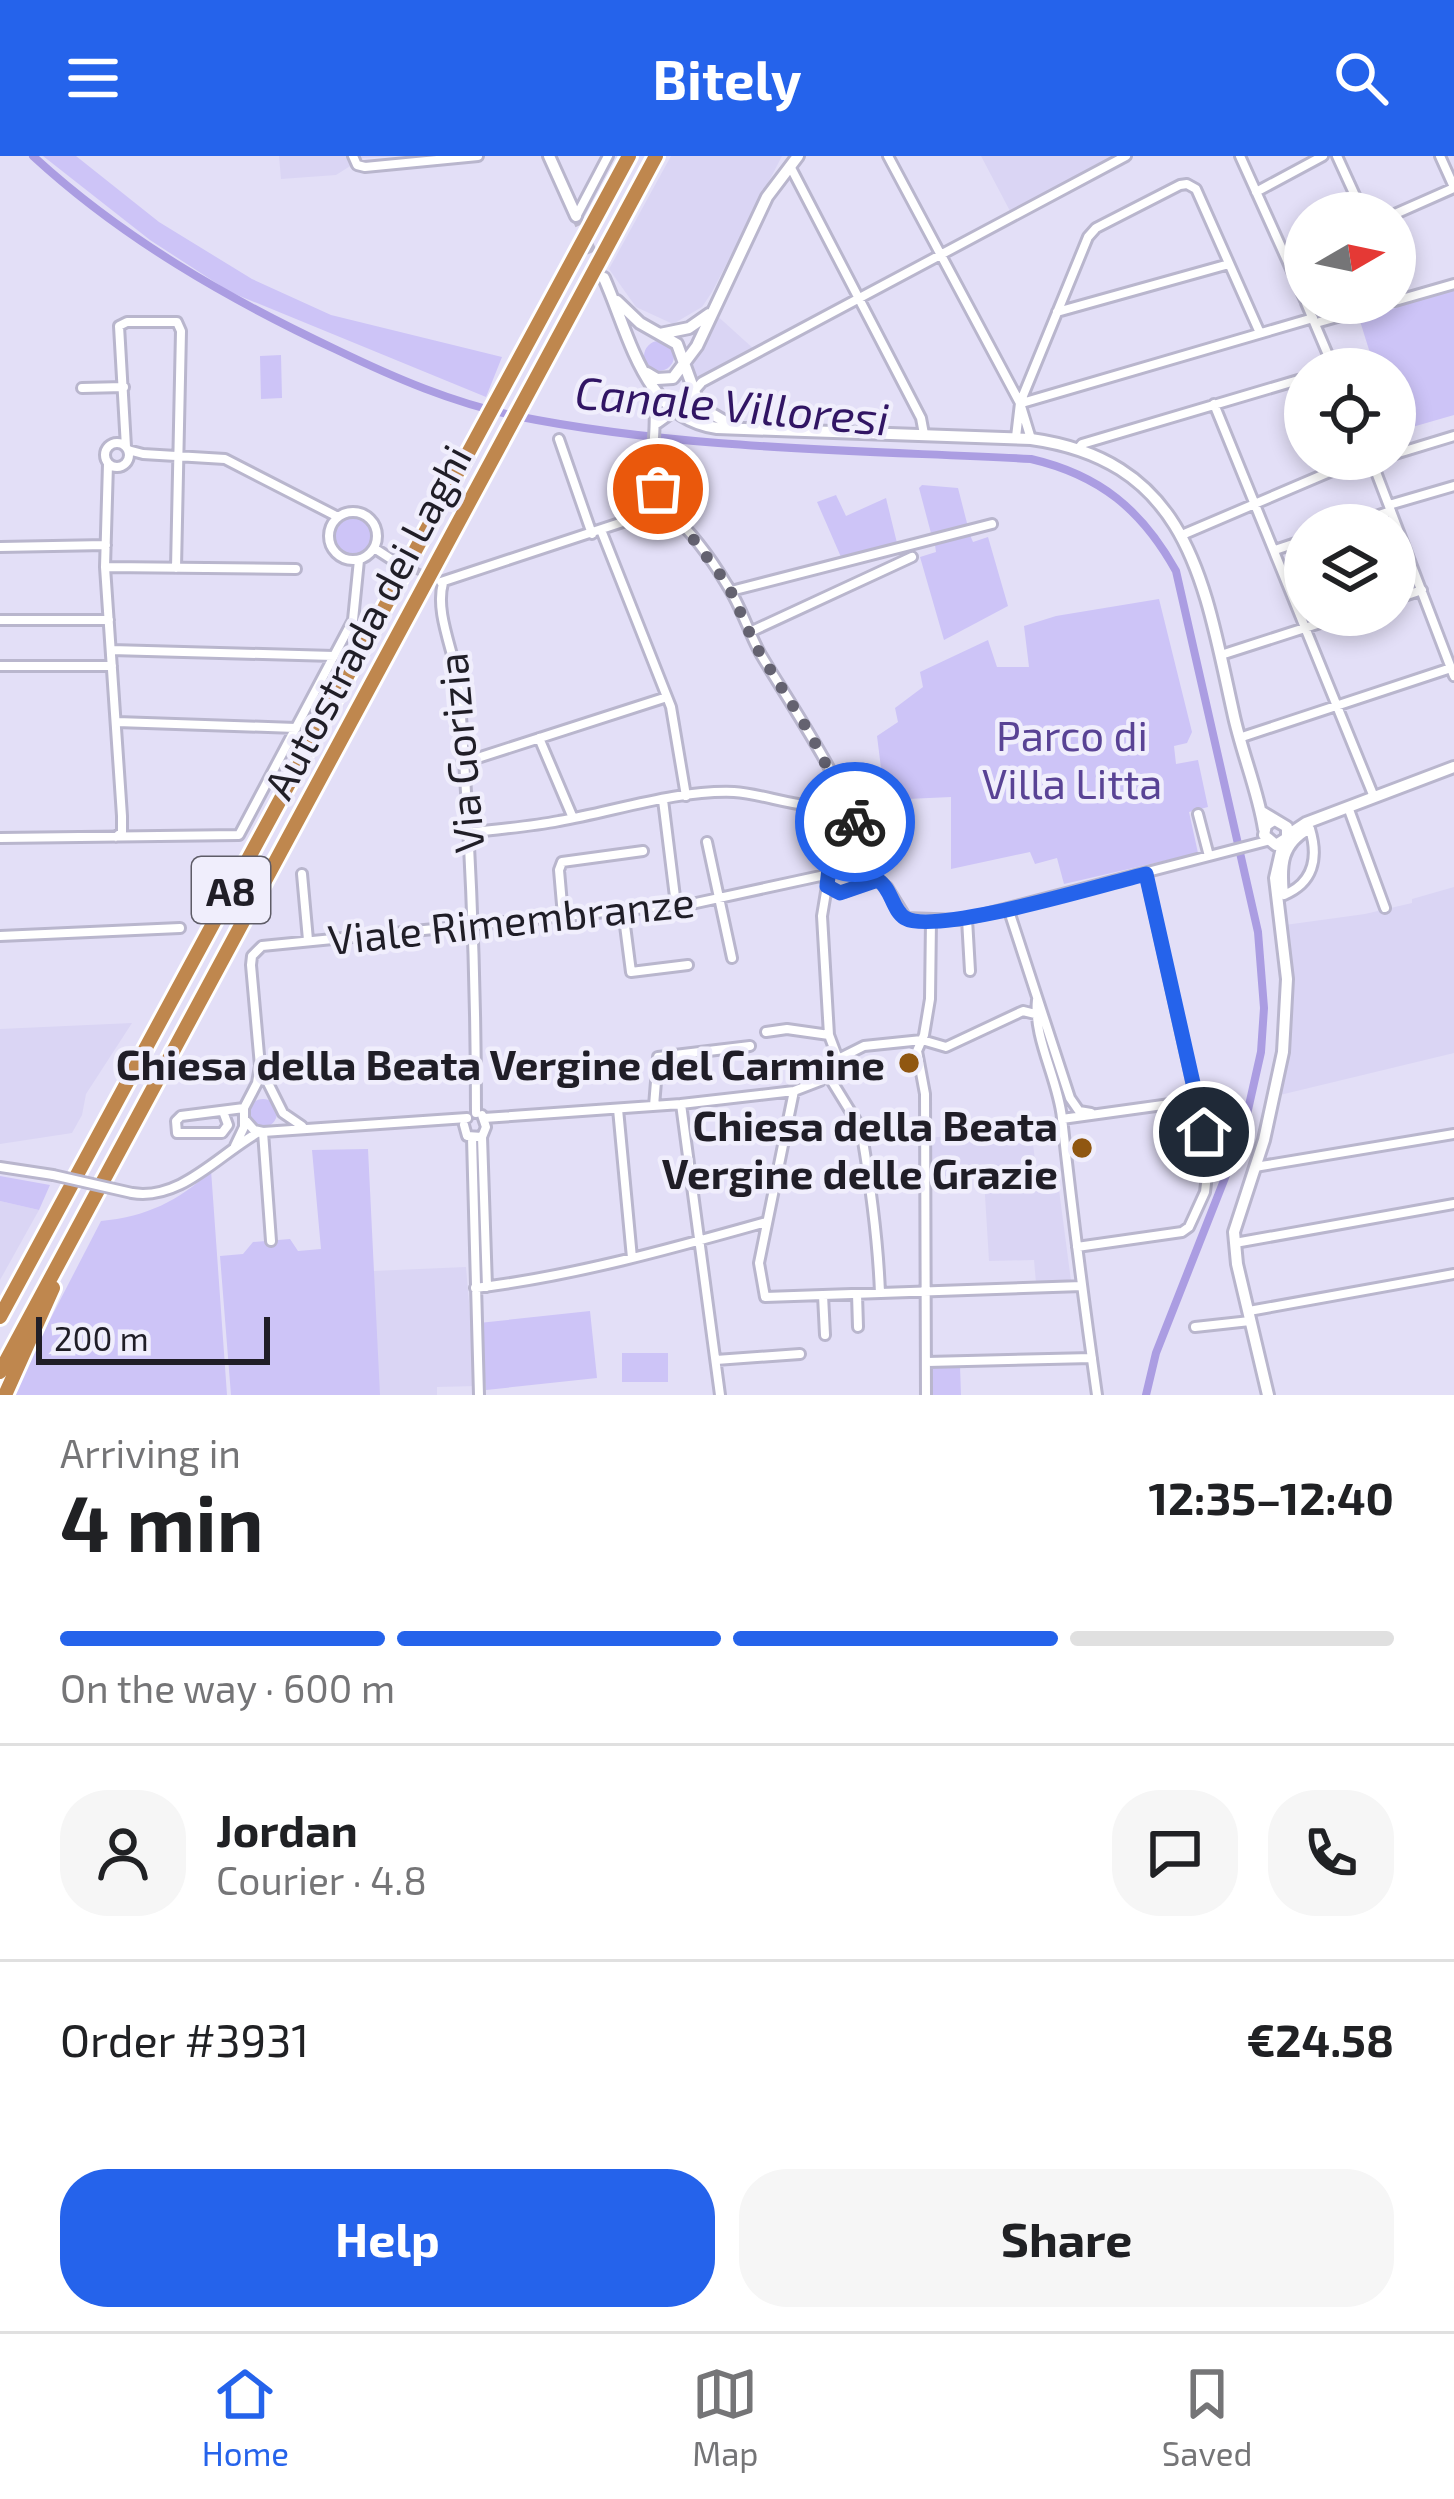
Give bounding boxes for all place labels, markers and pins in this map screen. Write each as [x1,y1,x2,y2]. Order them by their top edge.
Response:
pin [607,438,709,540]
place label: Chiesa della Beata Vergine del Carmine [116,1038,885,1088]
marker: Chiesa della Beata Vergine del Carmine [896,1050,922,1076]
pin [1153,1081,1255,1183]
place label: Chiesa della Beata Vergine delle Grazie [662,1099,1058,1197]
marker: Chiesa della Beata Vergine delle Grazie [1069,1135,1095,1161]

